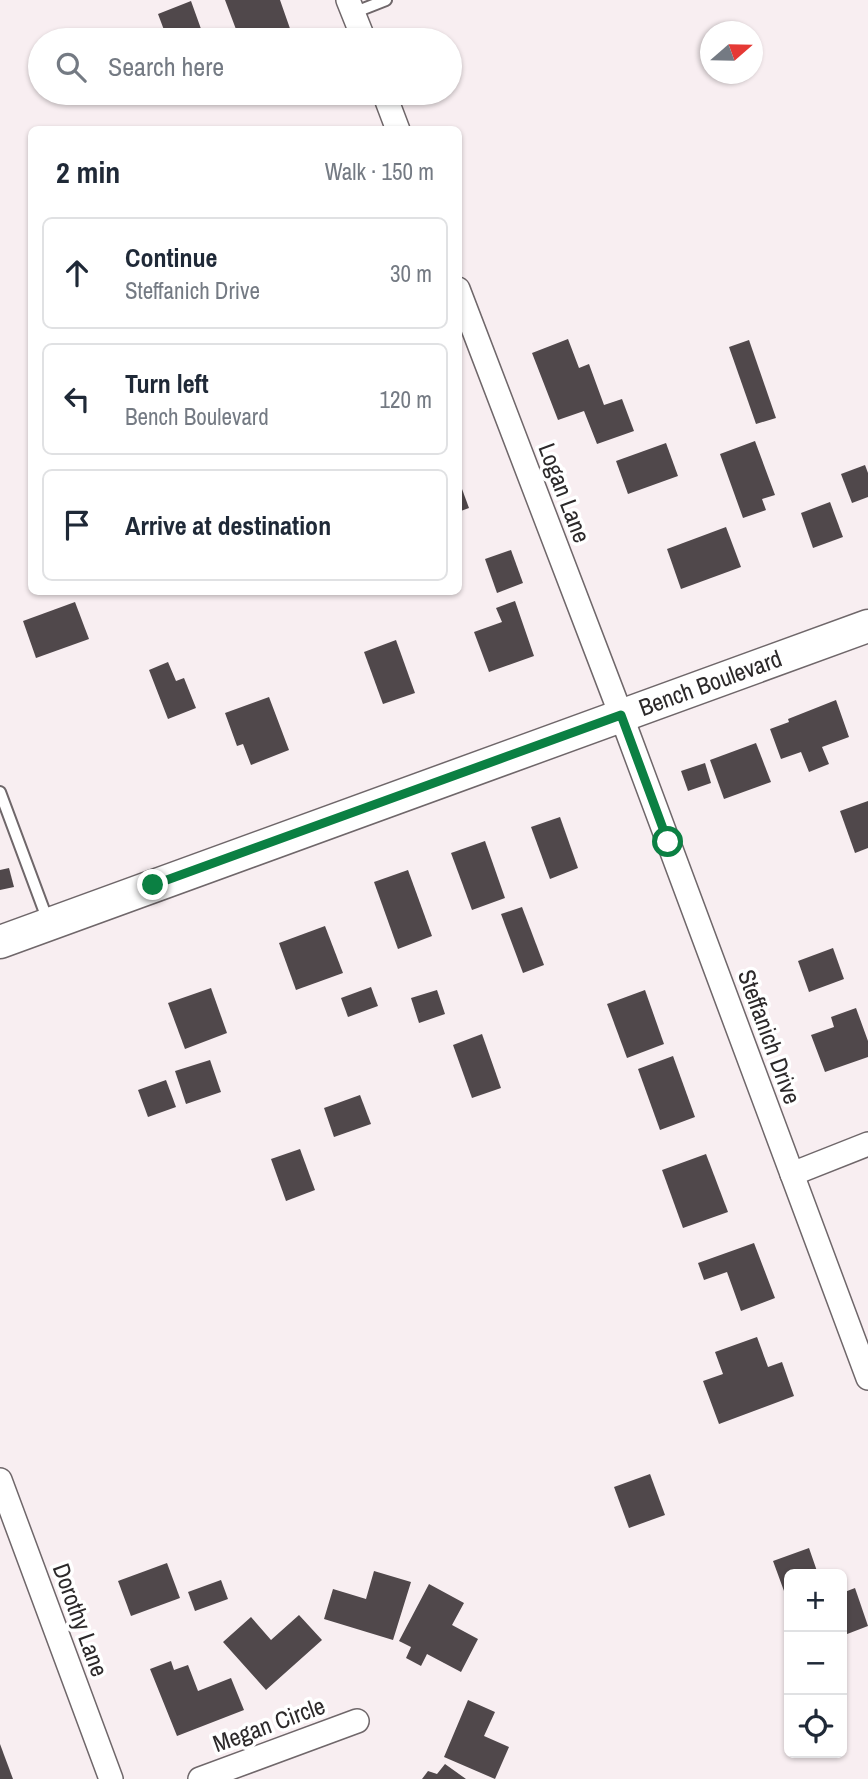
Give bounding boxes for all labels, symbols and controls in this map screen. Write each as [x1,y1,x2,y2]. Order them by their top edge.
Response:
north arrow [700,21,763,84]
search box [28,28,462,105]
icon: search [52,48,90,86]
text: Search here [108,49,224,84]
text: 2 min [56,152,120,192]
text: Walk · 150 m [325,156,434,187]
text: Continue [125,240,217,275]
icon: ahead [58,254,96,292]
text: 30 m [390,258,432,289]
text: Steffanich Drive [125,275,260,306]
text: Turn left [125,366,209,401]
icon: left [58,380,96,418]
text: 120 m [380,384,432,415]
text: Bench Boulevard [125,401,269,432]
street label: Logan Lane [531,438,599,547]
icon: arrive [58,506,96,544]
text: Arrive at destination [125,508,331,543]
street label: Bench Boulevard [634,642,786,723]
route start [652,826,683,857]
route end [137,869,168,900]
street label: Steffanich Drive [731,965,809,1108]
street label: Dorothy Lane [46,1559,116,1681]
map controls [784,1569,847,1758]
button: + [784,1569,847,1632]
button: − [784,1632,847,1695]
street label: Megan Circle [208,1689,329,1759]
button: locate [784,1695,847,1758]

